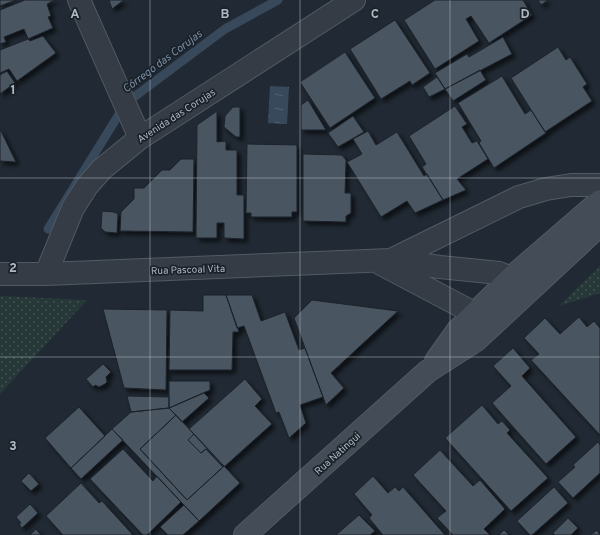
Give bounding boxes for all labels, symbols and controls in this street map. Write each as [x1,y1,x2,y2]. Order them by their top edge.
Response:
text: A [70,7,80,23]
text: B [221,7,230,23]
text: C [371,7,379,23]
text: D [520,7,530,23]
water label: Córrego das Corujas [120,27,206,96]
text: 1 [10,83,16,99]
street label: Avenida das Corujas [135,86,219,146]
text: 2 [9,261,17,277]
street label: Rua Pascoal Vita [151,263,225,278]
street label: Rua Natingui [312,430,364,478]
text: 3 [9,439,17,455]

